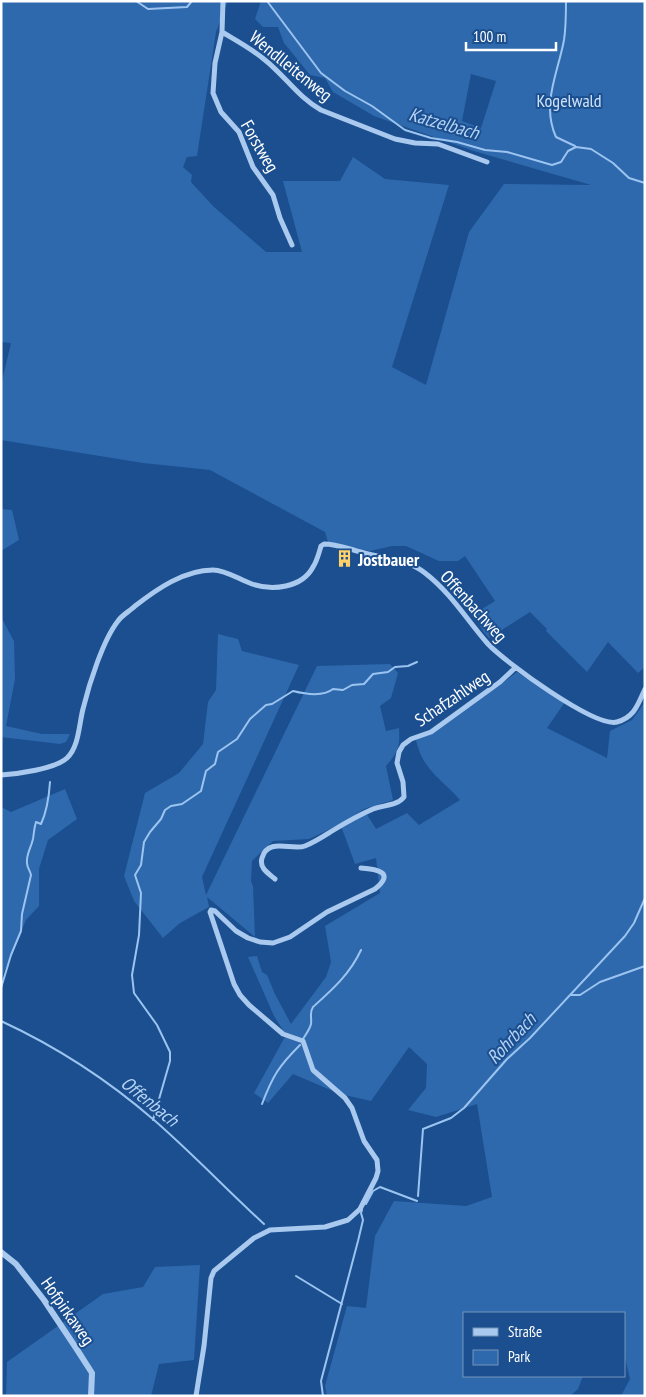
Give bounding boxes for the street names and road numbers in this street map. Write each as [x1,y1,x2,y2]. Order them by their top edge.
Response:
street label: Wendlleitenweg [245,26,337,106]
street label: Forstweg [236,116,284,176]
street label: Offenbachweg [436,565,512,647]
street label: Schafzahlweg [410,665,494,731]
street label: Hofpirkaweg [36,1272,100,1350]

